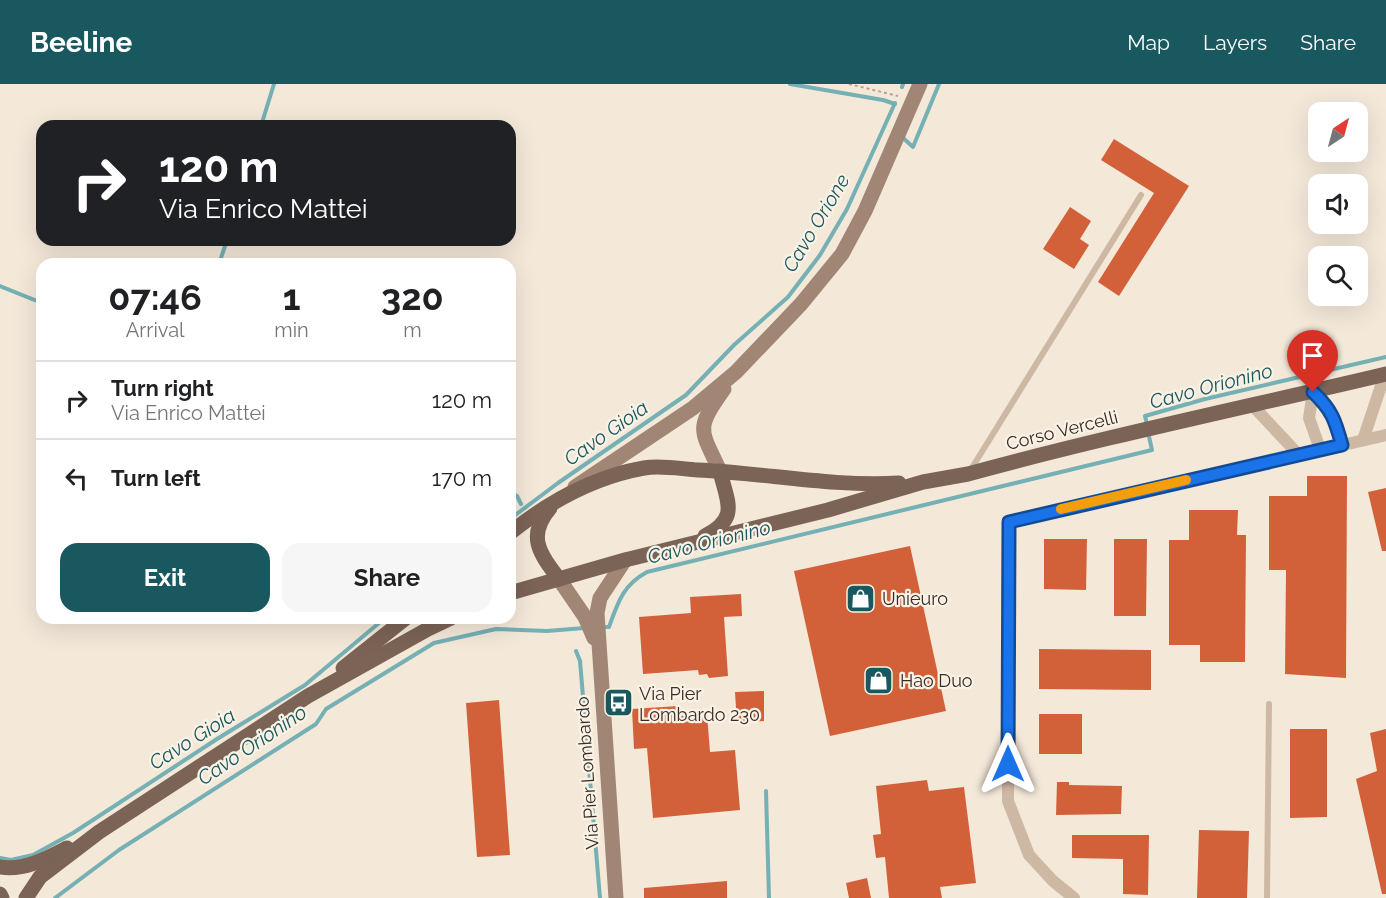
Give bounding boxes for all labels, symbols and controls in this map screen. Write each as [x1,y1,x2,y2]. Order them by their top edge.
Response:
text: Beeline [30,26,132,59]
text: Map [1127,30,1170,55]
text: Layers [1203,30,1267,55]
text: Share [1300,30,1356,55]
north arrow [1308,102,1368,162]
map controls [1308,102,1368,306]
text: 120 m [159,143,278,192]
icon: right [60,144,138,222]
water label: Cavo Orione [777,169,855,276]
button: sound [1308,174,1368,234]
text: Via Enrico Mattei [159,193,368,224]
button: search [1308,246,1368,306]
text: 07:46 [108,276,202,318]
text: 1 [283,276,300,318]
text: 320 [381,276,444,318]
text: Arrival [126,318,185,342]
text: min [274,318,309,342]
text: m [403,318,422,342]
pin [1287,330,1338,392]
icon: arrive [1296,339,1329,372]
water label: Cavo Orionino [1147,358,1275,414]
text: Turn right [111,375,214,401]
icon: right [60,384,93,417]
text: 120 m [432,387,492,413]
water label: Cavo Gioia [559,395,653,471]
text: Via Enrico Mattei [111,401,266,425]
street label: Corso Vercelli [1004,406,1120,454]
icon: left [60,462,93,495]
text: Turn left [111,465,201,491]
text: 170 m [432,465,492,491]
water label: Cavo Orionino [645,515,773,569]
button: Exit [60,543,270,612]
button: Share [282,543,492,612]
shop icon: Unieuro [845,582,877,614]
place label: Unieuro [882,588,948,609]
shop icon: Hao Duo [863,664,895,696]
place label: Hao Duo [900,670,973,691]
place label: Via Pier Lombardo 230 [639,683,760,725]
bus stop icon: Via Pier Lombardo 230 [602,687,634,719]
street label: Via Pier Lombardo [571,696,603,850]
water label: Cavo Orionino [193,700,311,790]
water label: Cavo Gioia [145,703,239,775]
position arrow [976,732,1040,796]

